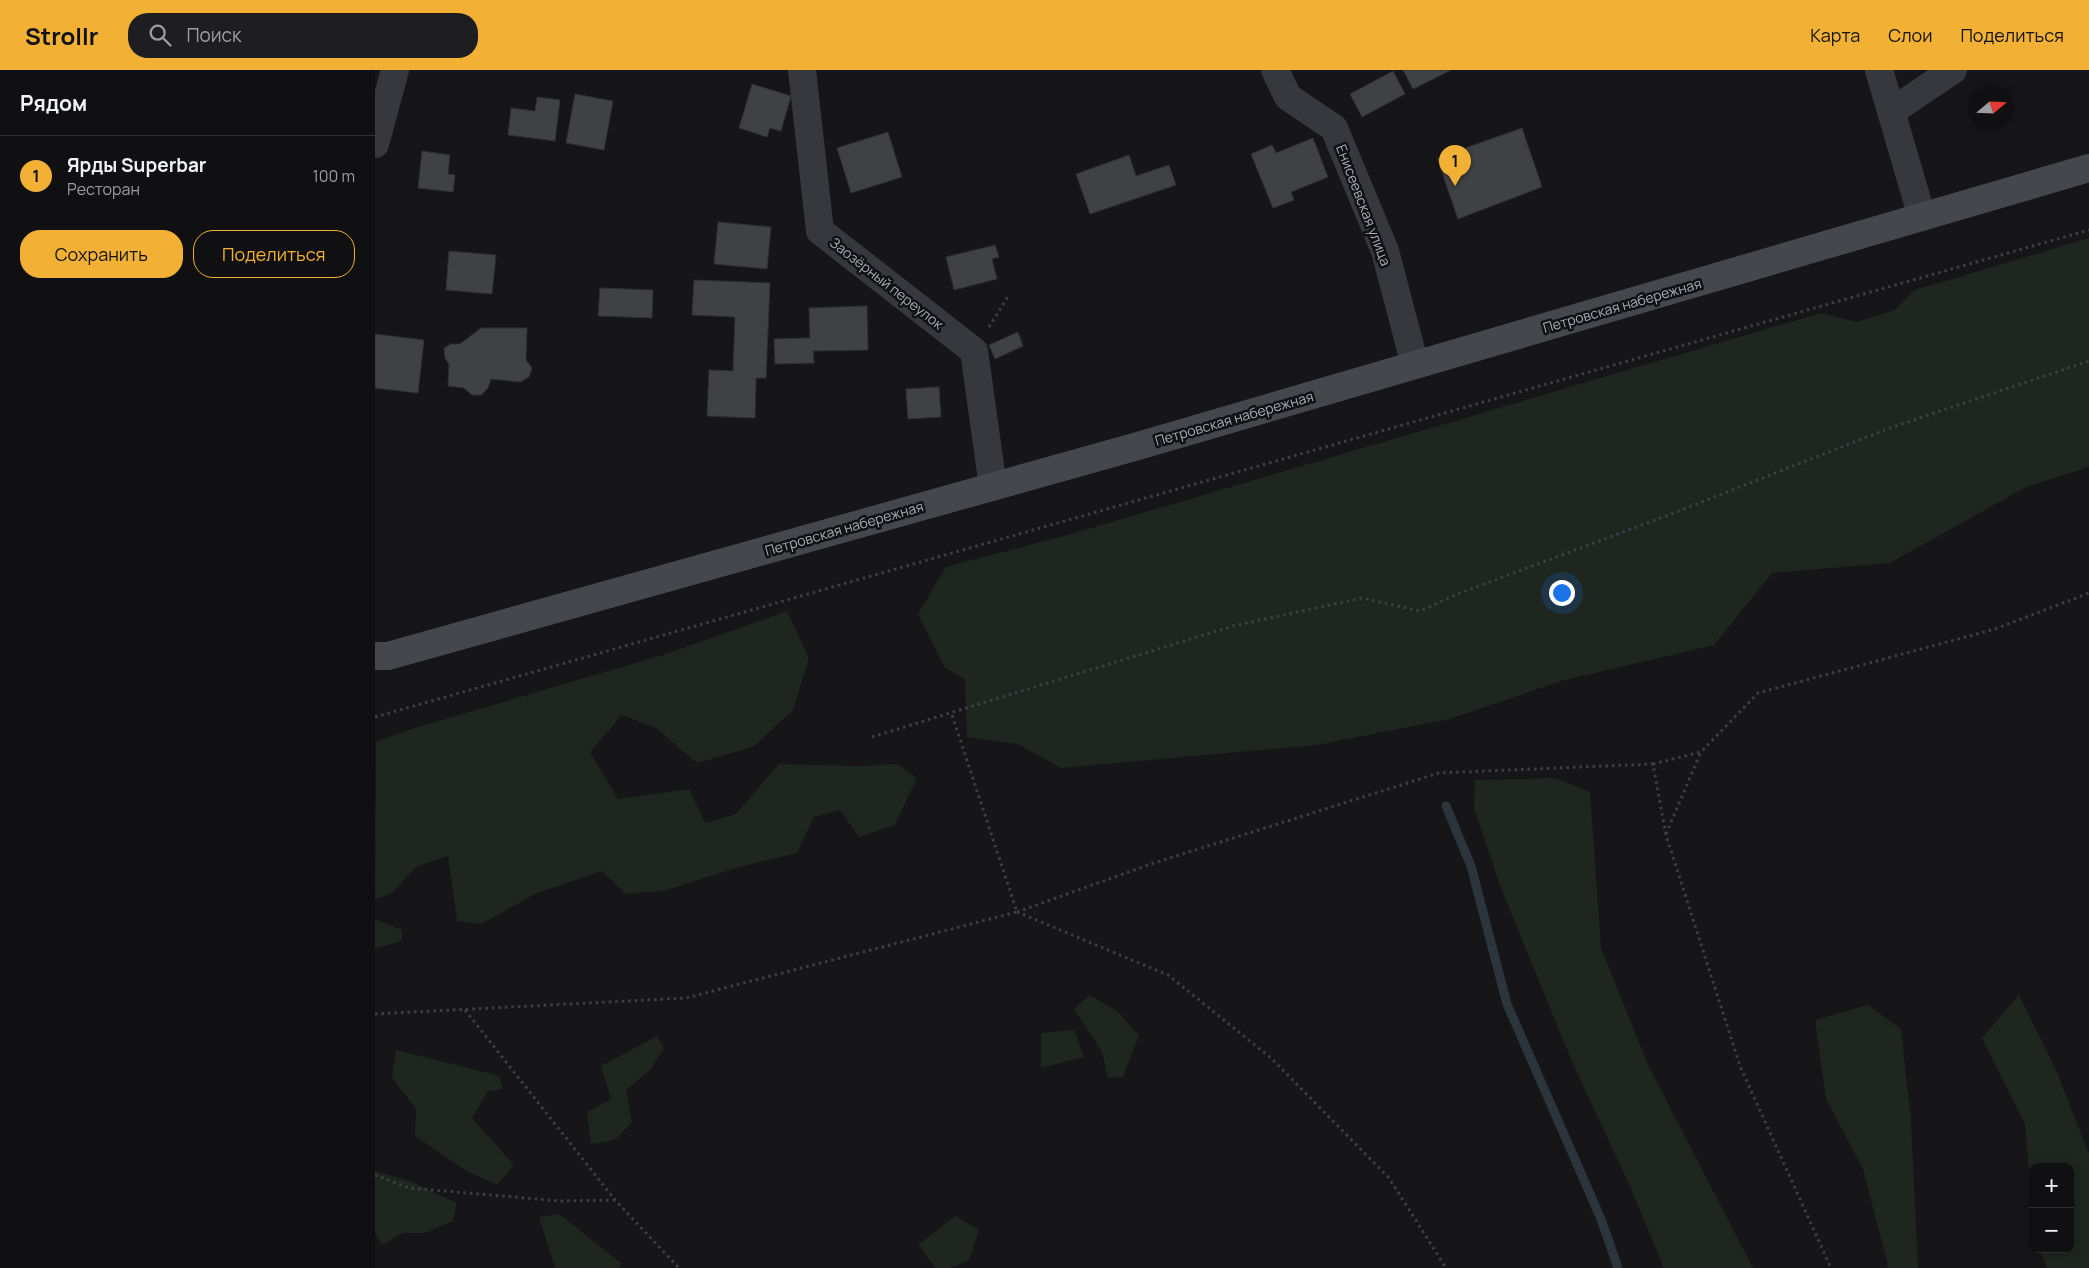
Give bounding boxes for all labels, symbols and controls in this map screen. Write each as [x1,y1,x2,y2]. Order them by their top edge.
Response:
search box [128,13,478,58]
text: Strollr [25,19,98,52]
icon: search [146,21,174,49]
text: Поиск [186,22,242,48]
text: Карта [1810,23,1860,47]
text: Слои [1888,23,1932,47]
text: Поделиться [1960,23,2064,47]
north arrow [1969,85,2014,130]
text: Рядом [20,89,87,117]
street label: Енисеевская улица [1332,142,1396,268]
pin: 1 [1439,145,1471,186]
text: Ярды Superbar [67,152,206,178]
text: 1 [32,165,40,187]
text: 100 m [312,165,355,187]
text: Ресторан [67,178,140,200]
button: Сохранить [20,230,183,278]
button: Поделиться [193,230,355,278]
street label: Заозёрный переулок [826,233,948,334]
street label: Петровская набережная [1541,273,1703,337]
street label: Петровская набережная [1153,386,1315,450]
street label: Петровская набережная [763,496,925,560]
your location [1549,580,1575,606]
map controls [2029,1163,2074,1253]
button: + [2029,1163,2074,1208]
button: − [2029,1208,2074,1253]

